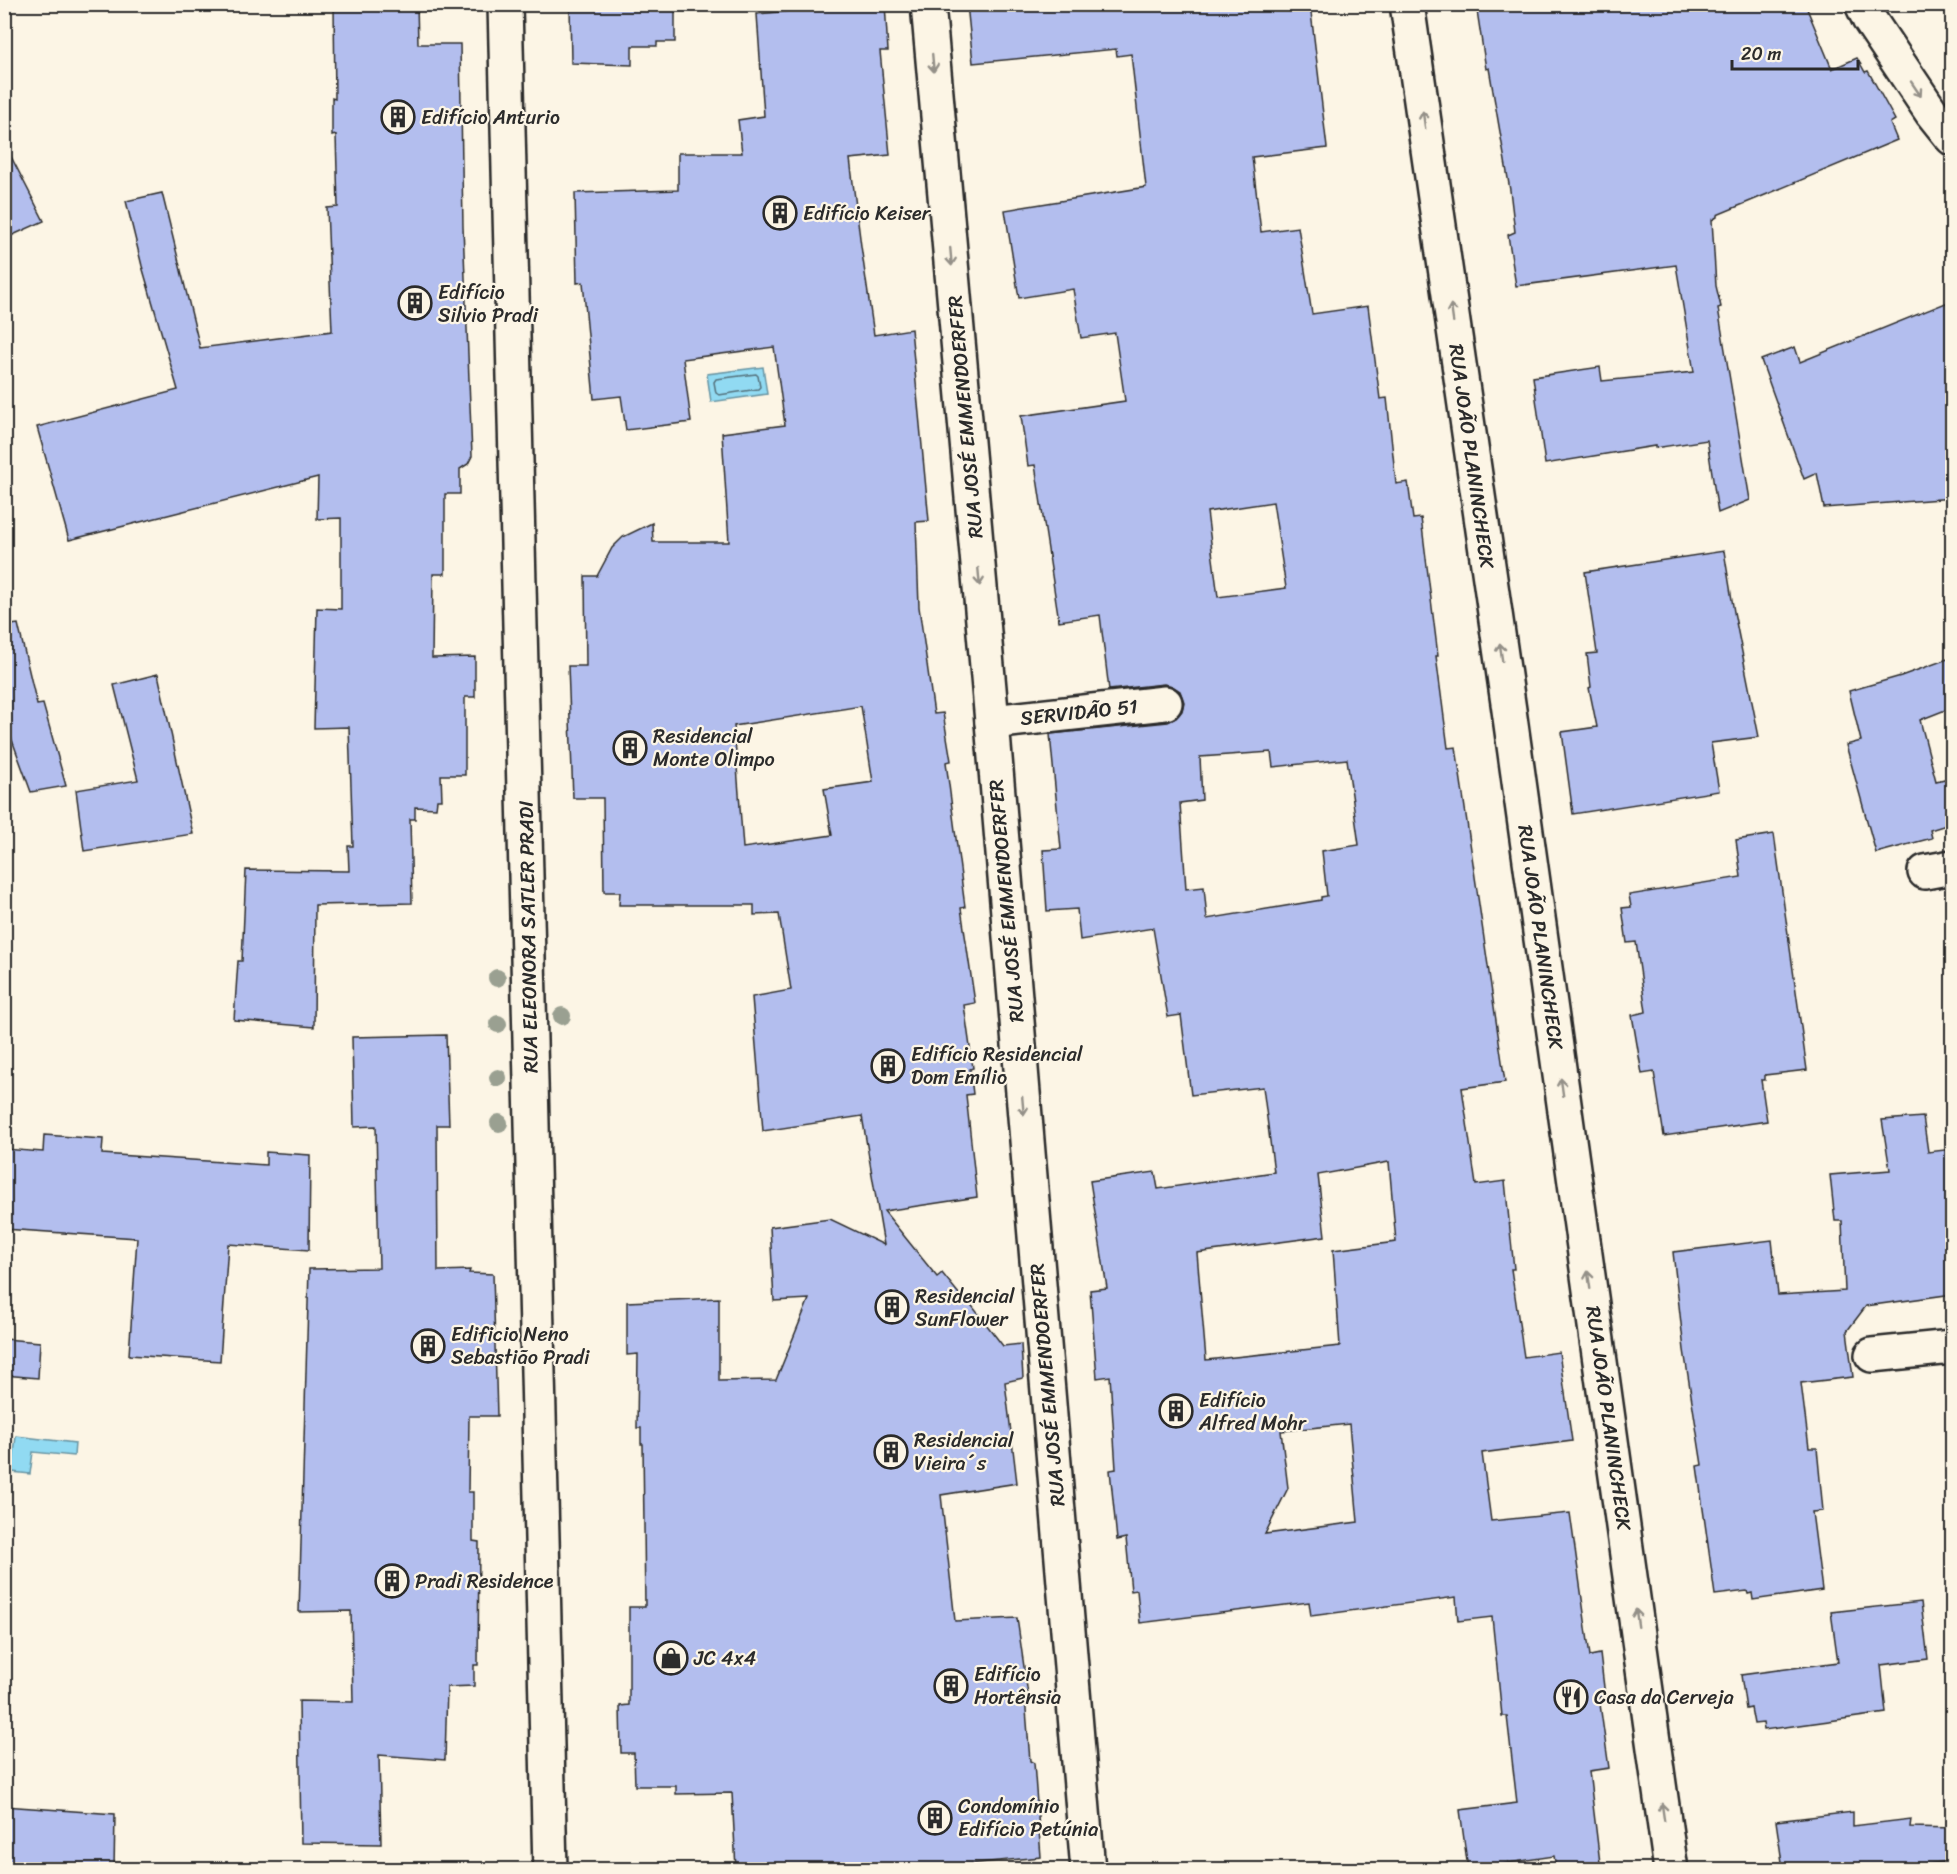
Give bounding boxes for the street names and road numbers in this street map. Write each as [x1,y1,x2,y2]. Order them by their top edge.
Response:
street label: RUA JOSÉ EMMENDOERFER [937,294,994,540]
street label: RUA JOÃO PLANINCHECK [1438,342,1505,572]
street label: SERVIDÃO 51 [1019,689,1140,736]
street label: RUA JOSÉ EMMENDOERFER [978,778,1035,1024]
street label: RUA ELEONORA SATLER PRADI [509,800,548,1074]
street label: RUA JOÃO PLANINCHECK [1507,823,1574,1053]
street label: RUA JOSÉ EMMENDOERFER [1019,1262,1076,1508]
street label: RUA JOÃO PLANINCHECK [1575,1304,1642,1534]

